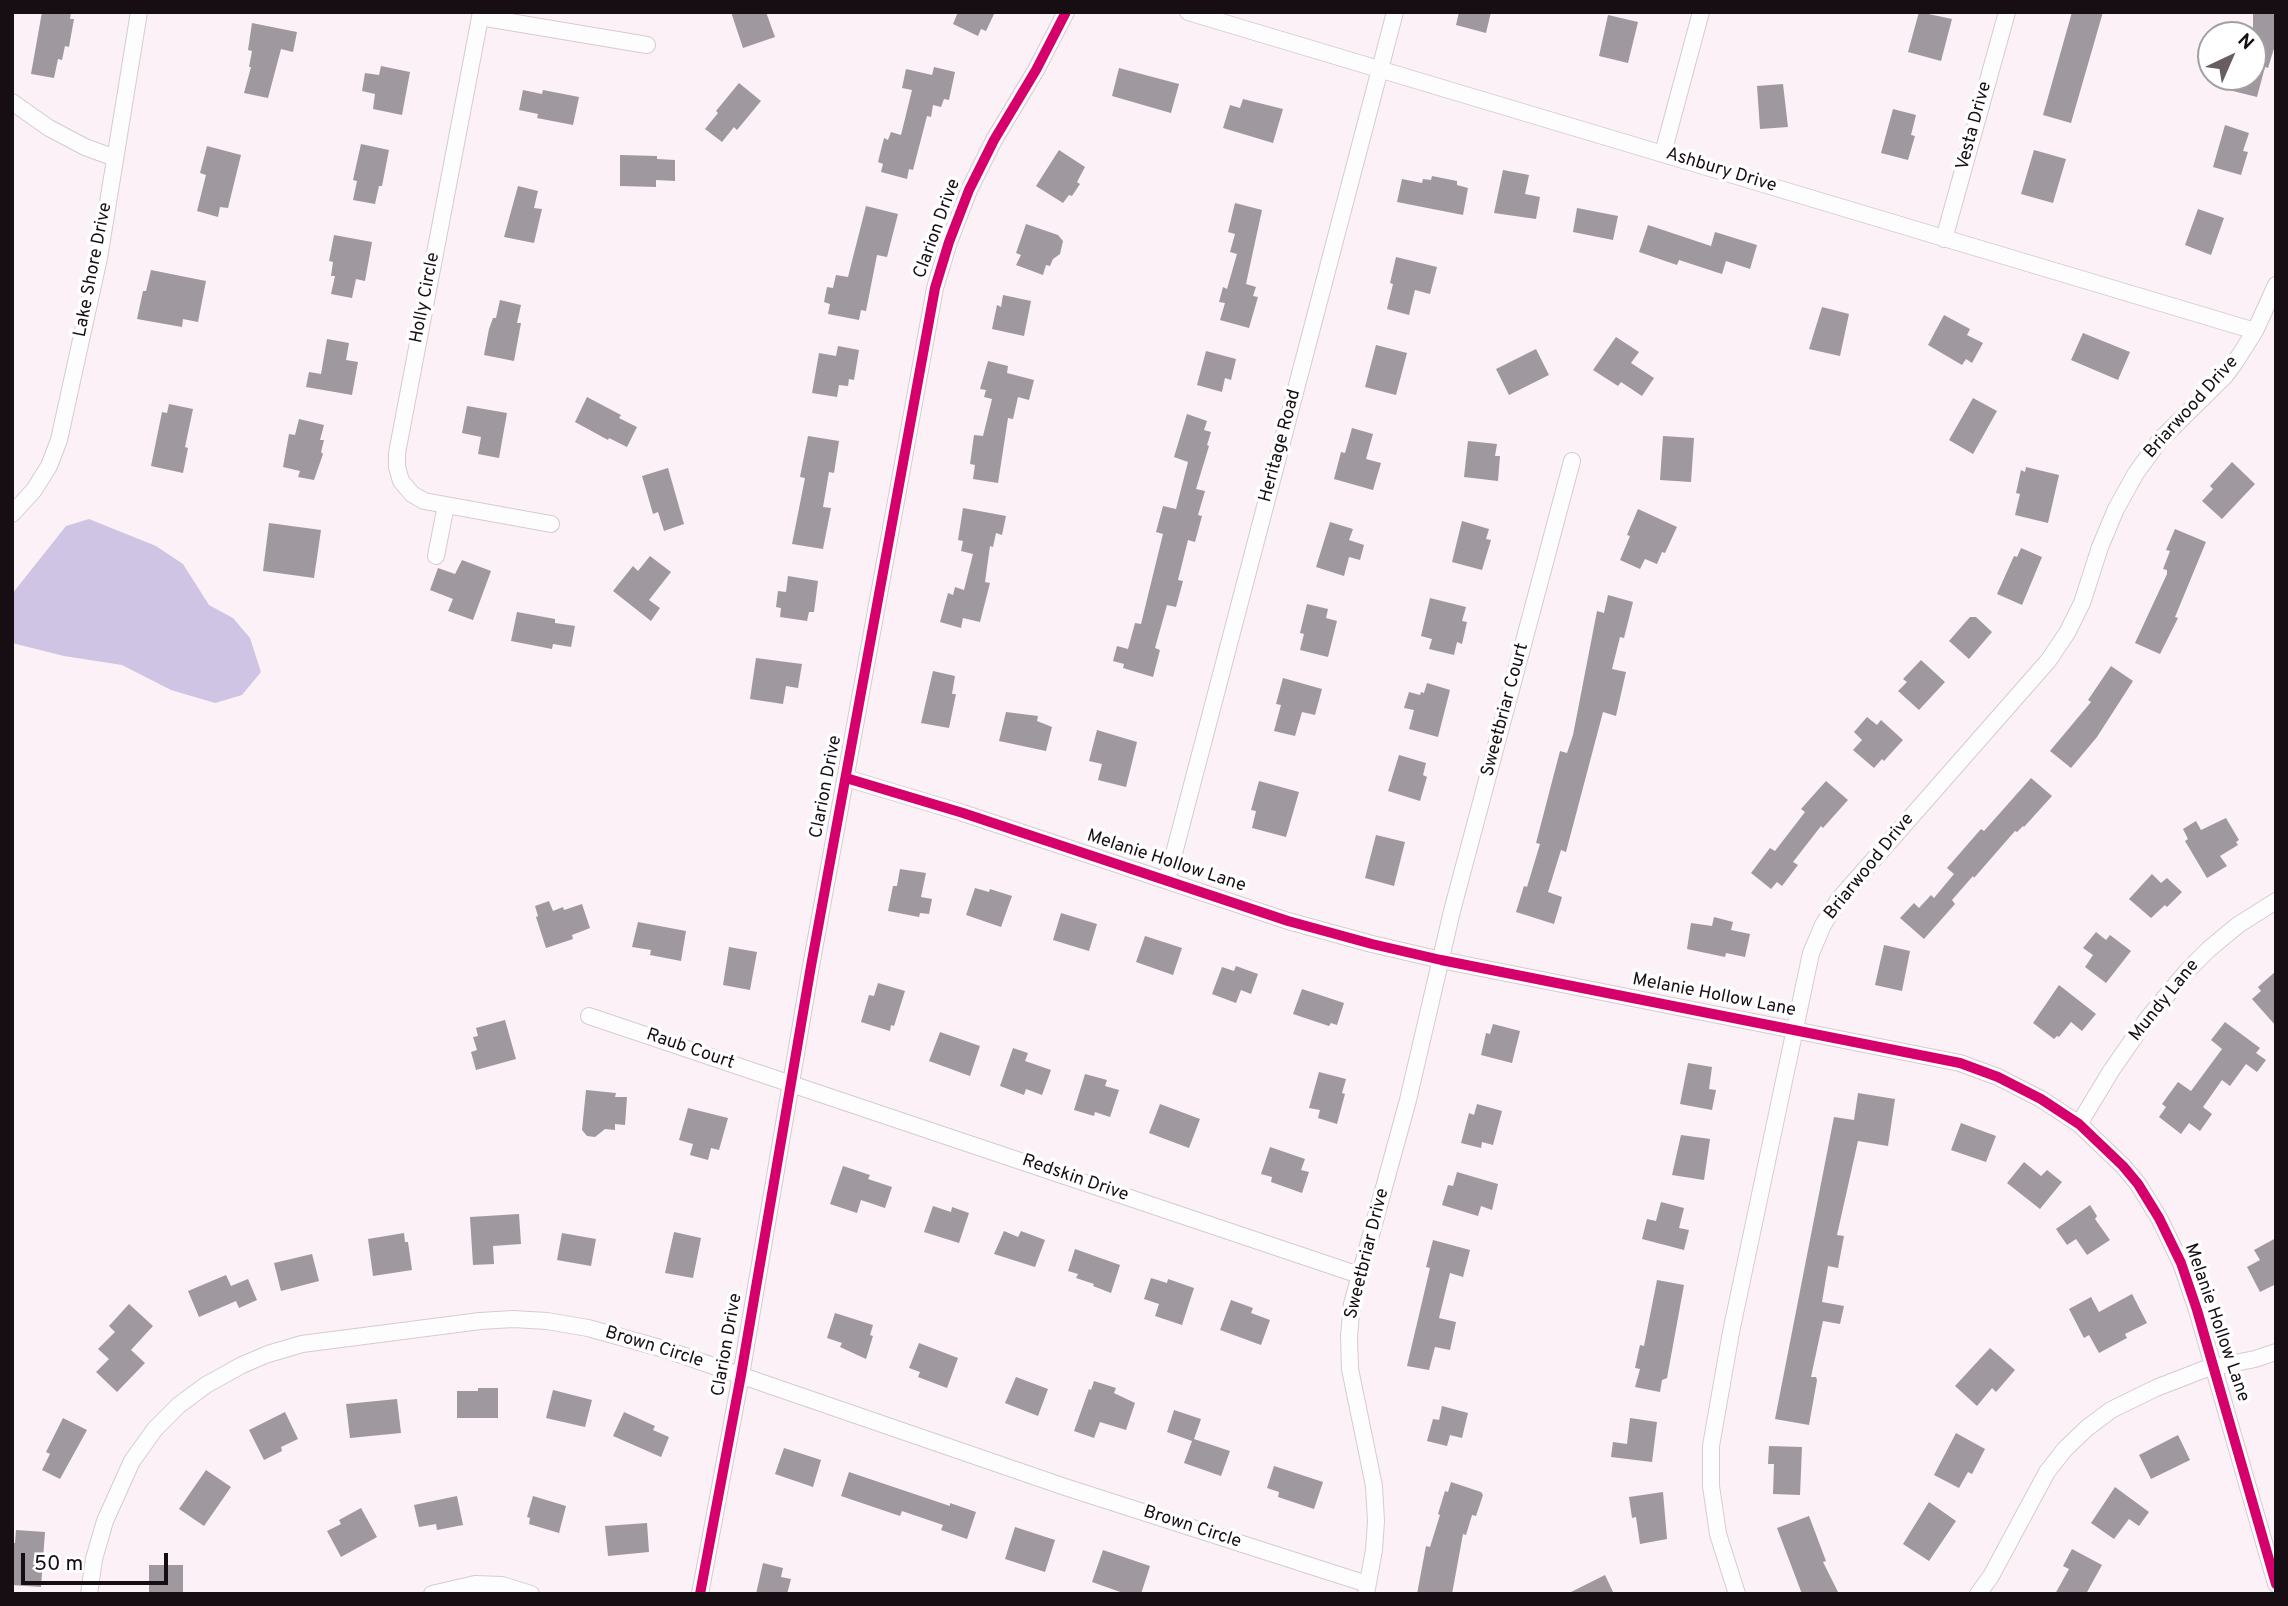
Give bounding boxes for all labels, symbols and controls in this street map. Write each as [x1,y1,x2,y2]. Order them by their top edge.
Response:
north arrow [2197,21,2267,91]
text: N [2232,29,2258,56]
street label: Vesta Drive [1953,79,1997,173]
street label: Ashbury Drive [1663,144,1779,198]
street label: Clarion Drive [910,176,966,282]
street label: Lake Shore Drive [70,201,118,339]
street label: Holly Circle [407,251,445,345]
street label: Briarwood Drive [2140,352,2244,464]
street label: Heritage Road [1256,387,1306,505]
street label: Sweetbriar Court [1478,641,1534,779]
street label: Clarion Drive [806,734,848,840]
street label: Briarwood Drive [1821,810,1919,924]
street label: Melanie Hollow Lane [1084,826,1248,898]
street label: Mundy Lane [2126,956,2204,1046]
street label: Melanie Hollow Lane [1630,970,1798,1022]
street label: Raub Court [643,1025,737,1075]
street label: Redskin Drive [1019,1151,1131,1207]
street label: Sweetbriar Drive [1341,1186,1395,1322]
street label: Melanie Hollow Lane [2179,1241,2253,1405]
street label: Clarion Drive [708,1292,748,1398]
street label: Brown Circle [602,1323,706,1373]
street label: Brown Circle [1140,1502,1244,1554]
scale bar [24,1540,172,1584]
text: 50 m [34,1551,83,1578]

